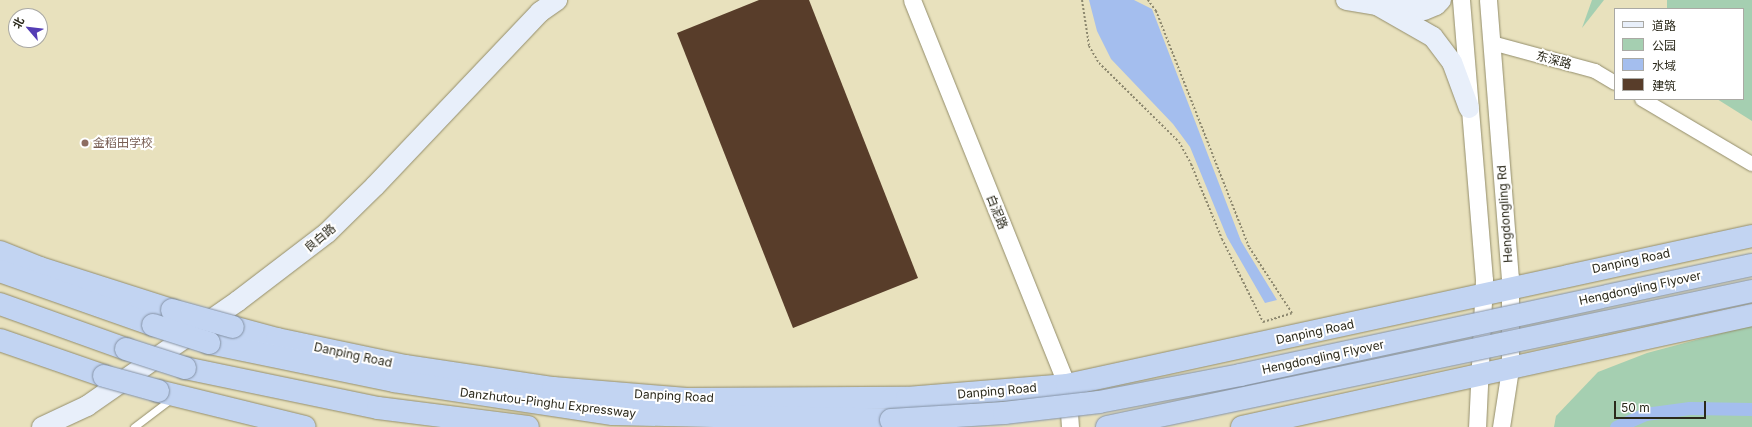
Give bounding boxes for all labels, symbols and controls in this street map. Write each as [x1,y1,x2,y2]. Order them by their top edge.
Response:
north arrow [8,8,48,48]
legend [1614,8,1744,100]
text: 北 [10,15,27,31]
text: 道路 [1652,18,1676,33]
text: 公园 [1652,38,1676,53]
street label: 东深路 [1535,48,1573,72]
text: 水域 [1652,58,1676,73]
text: 建筑 [1652,78,1676,93]
place label: 金稻田学校 [93,136,153,150]
marker: 金稻田学校 [80,138,90,148]
street label: Hengdongling Rd [1494,165,1516,263]
street label: 白泥路 [984,193,1010,231]
street label: 良白路 [302,221,338,255]
street label: Danping Road [1591,246,1671,276]
street label: Hengdongling Flyover [1578,268,1702,308]
street label: Danping Road [1275,317,1355,347]
street label: Hengdongling Flyover [1261,337,1385,377]
street label: Danping Road [313,340,393,370]
street label: Danping Road [957,380,1037,402]
street label: Danzhutou-Pinghu Expressway [459,385,637,421]
street label: Danping Road [634,387,714,405]
scale bar [1616,393,1708,419]
text: 50 m [1621,400,1650,415]

